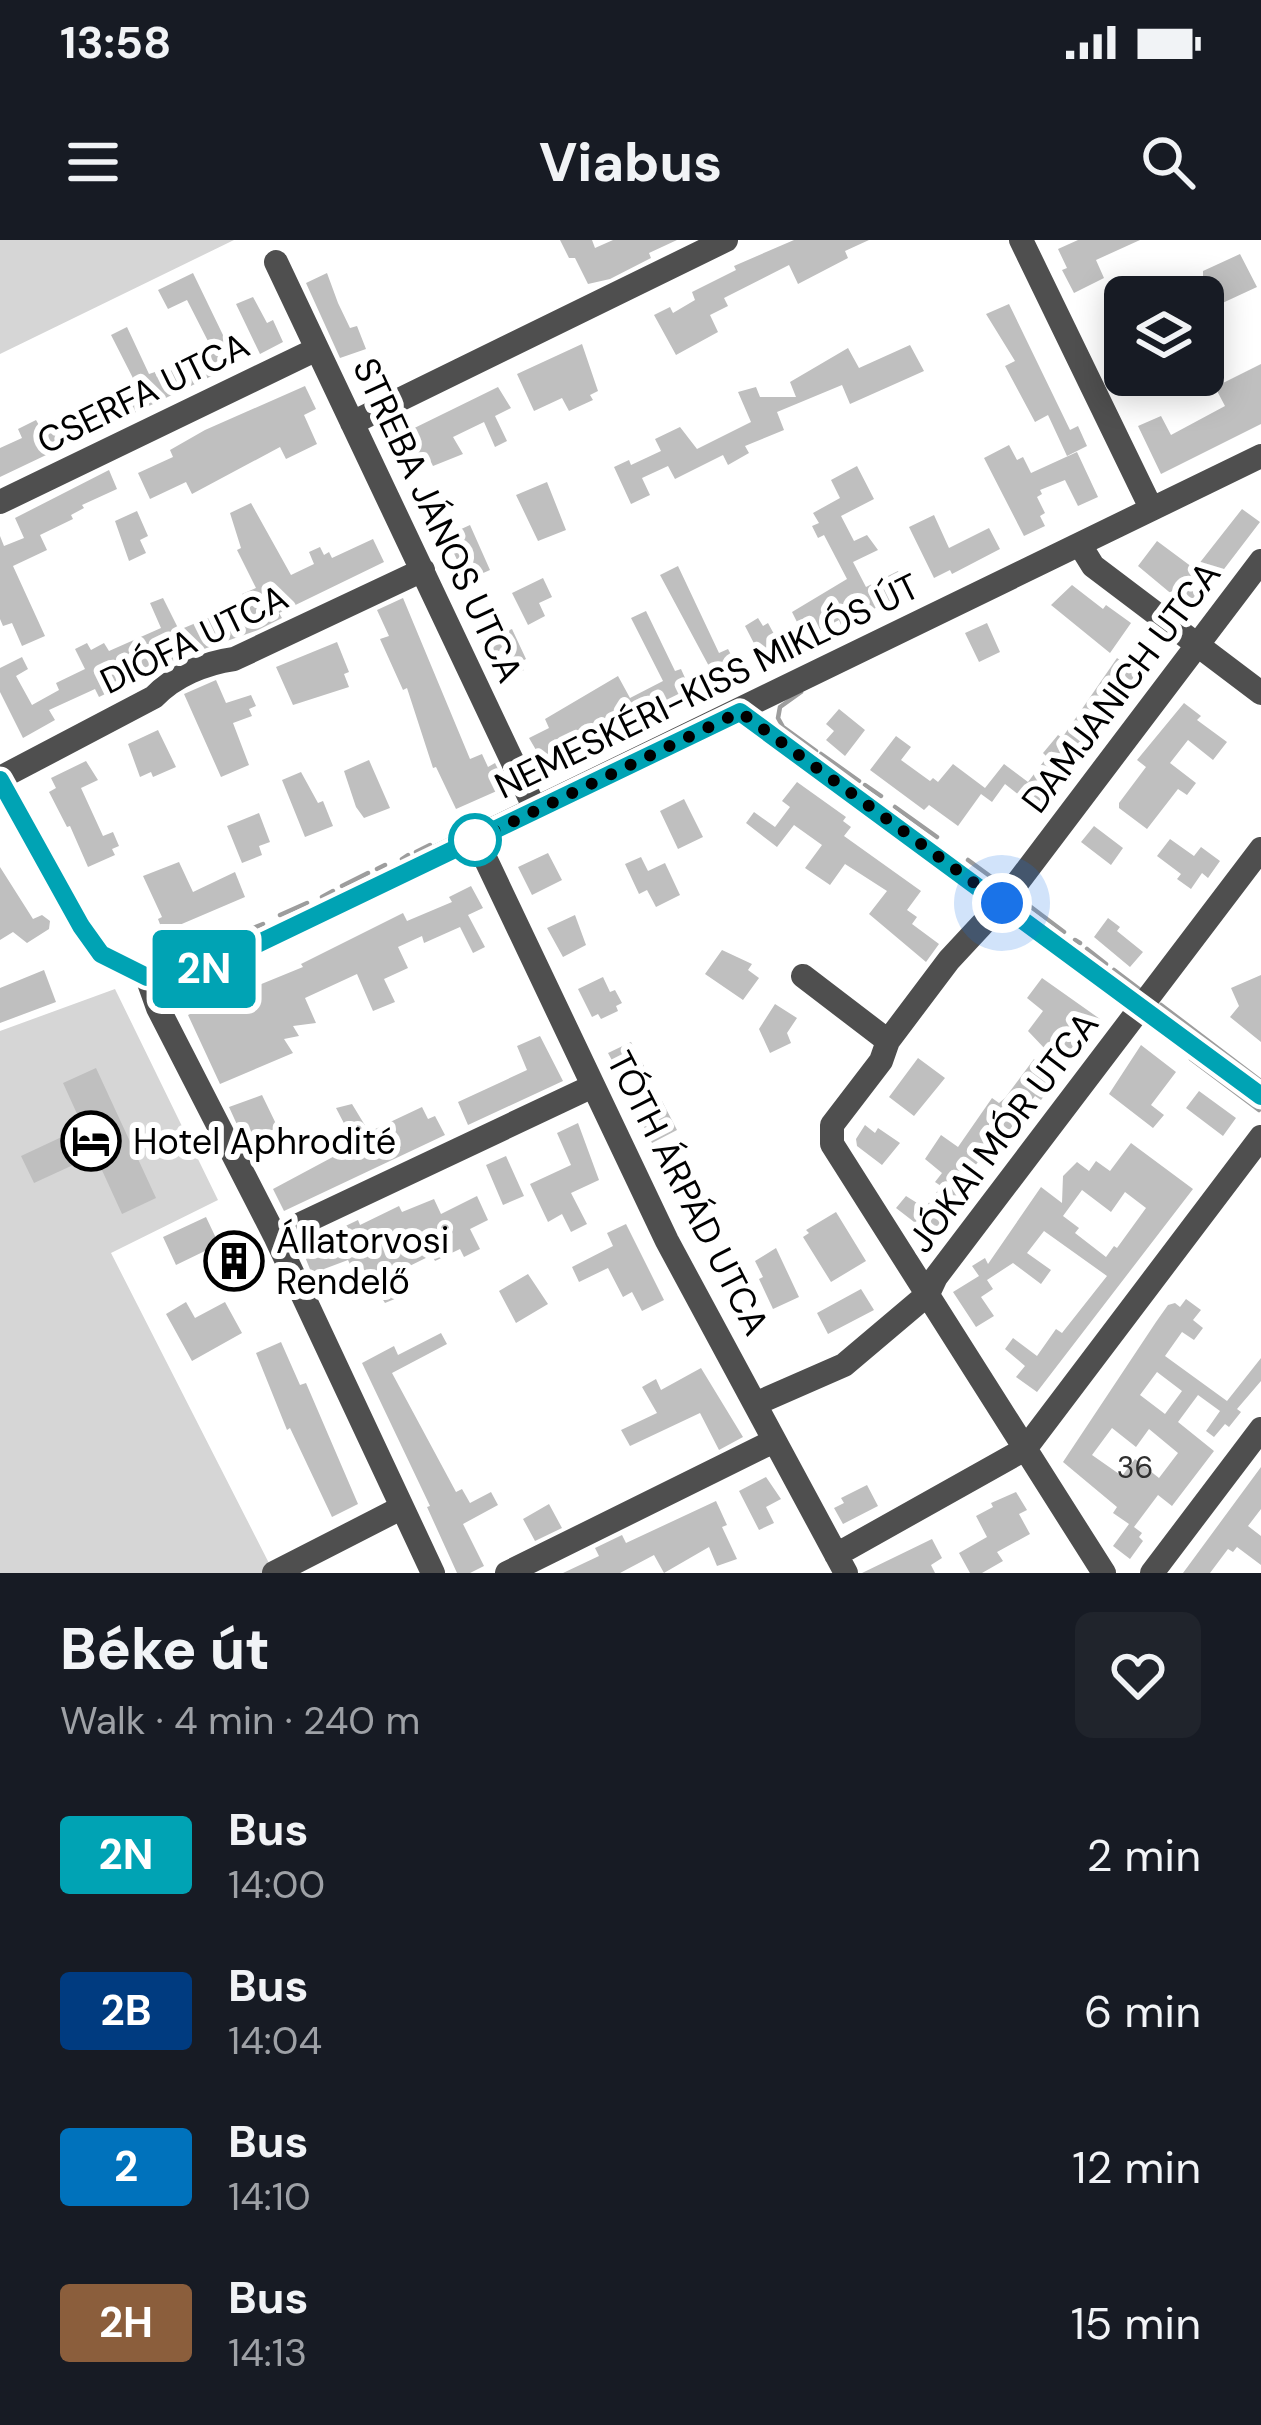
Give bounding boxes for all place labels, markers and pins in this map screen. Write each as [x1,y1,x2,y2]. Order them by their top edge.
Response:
unlabelled marker [450,815,500,865]
hotel icon: Hotel Aphrodité [60,1110,122,1172]
place label: Hotel Aphrodité [133,1118,396,1165]
place label: Állatorvosi Rendelő [276,1217,449,1305]
building icon: Állatorvosi Rendelő [203,1230,265,1292]

